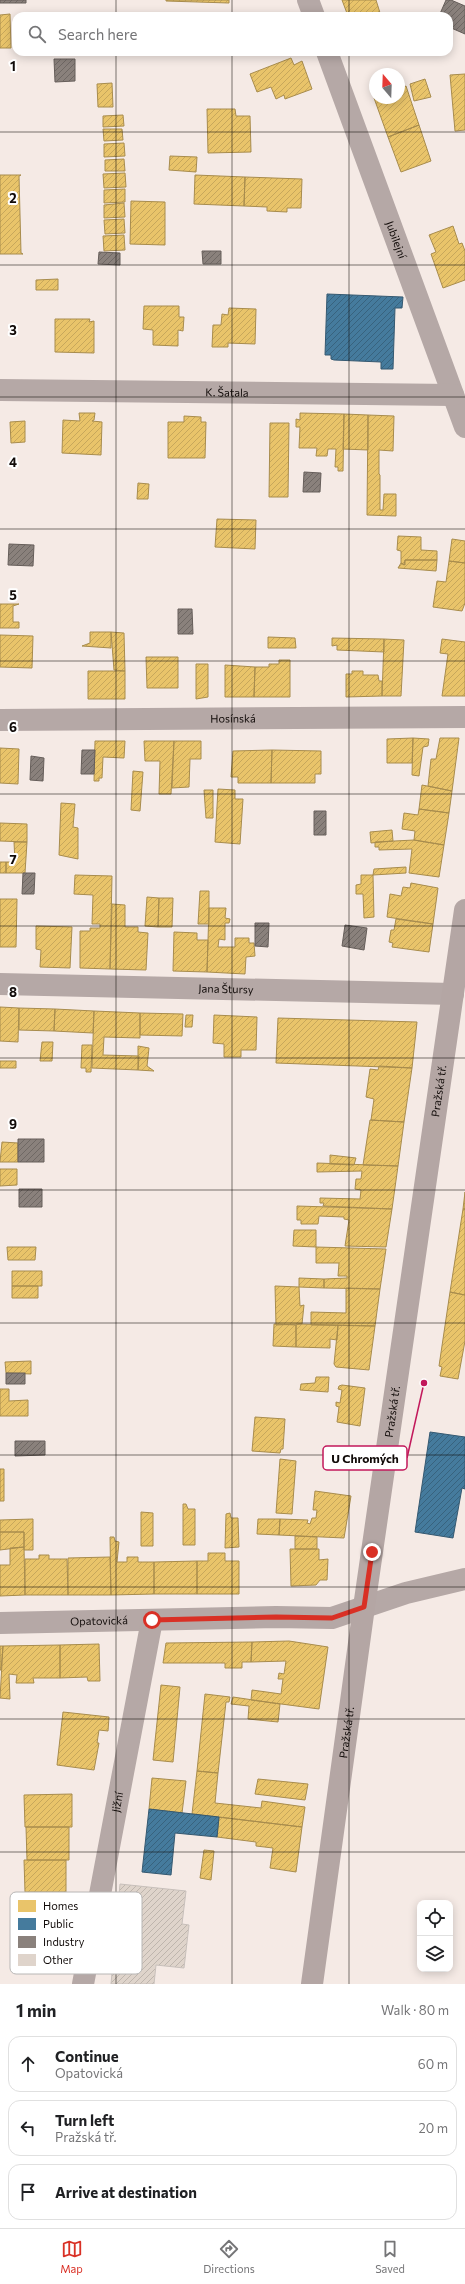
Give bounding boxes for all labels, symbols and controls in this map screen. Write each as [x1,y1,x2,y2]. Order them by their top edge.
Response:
search box [12,12,453,56]
icon: search [26,23,48,45]
text: Search here [58,25,137,43]
text: 1 [10,58,16,74]
north arrow [369,68,405,104]
text: 2 [9,190,17,206]
street label: Jubilejní [383,219,410,261]
text: 3 [9,322,17,338]
street label: K. Šatala [205,384,249,399]
text: 4 [9,454,17,470]
text: 5 [9,587,17,603]
street label: Hosínská [210,711,256,725]
text: 6 [9,719,17,735]
text: 7 [9,851,17,867]
street label: Jana Štursy [198,981,254,996]
text: 8 [9,984,17,1000]
street label: Pražská tř. [428,1064,449,1118]
text: 9 [9,1116,17,1132]
street label: Pražská tř. [382,1384,402,1438]
callout: U Chromých [323,1446,407,1470]
text: U Chromých [331,1451,399,1465]
route end [363,1543,381,1561]
route start [143,1611,161,1629]
street label: Opatovická [70,1613,128,1627]
street label: Pražská tř. [336,1705,356,1759]
street label: Jižní [109,1790,125,1814]
legend [10,1892,142,1974]
text: Homes [43,1899,78,1912]
map controls [417,1900,453,1972]
button: locate [417,1900,453,1936]
text: Public [43,1917,74,1930]
text: Industry [43,1935,85,1948]
button: layers [417,1936,453,1972]
text: Other [43,1953,74,1966]
text: 1 min [16,2000,56,2021]
text: Walk · 80 m [381,2002,449,2018]
text: Continue [55,2047,119,2065]
icon: ahead [17,2053,39,2075]
text: 60 m [418,2056,448,2072]
text: Opatovická [55,2065,123,2081]
text: Turn left [55,2111,114,2129]
icon: left [17,2117,39,2139]
text: 20 m [419,2120,448,2136]
text: Pražská tř. [55,2129,117,2145]
icon: arrive [17,2181,39,2203]
text: Arrive at destination [55,2183,197,2201]
tab: Map [60,2238,83,2275]
tab: Directions [203,2238,255,2275]
tab: Saved [375,2238,405,2275]

